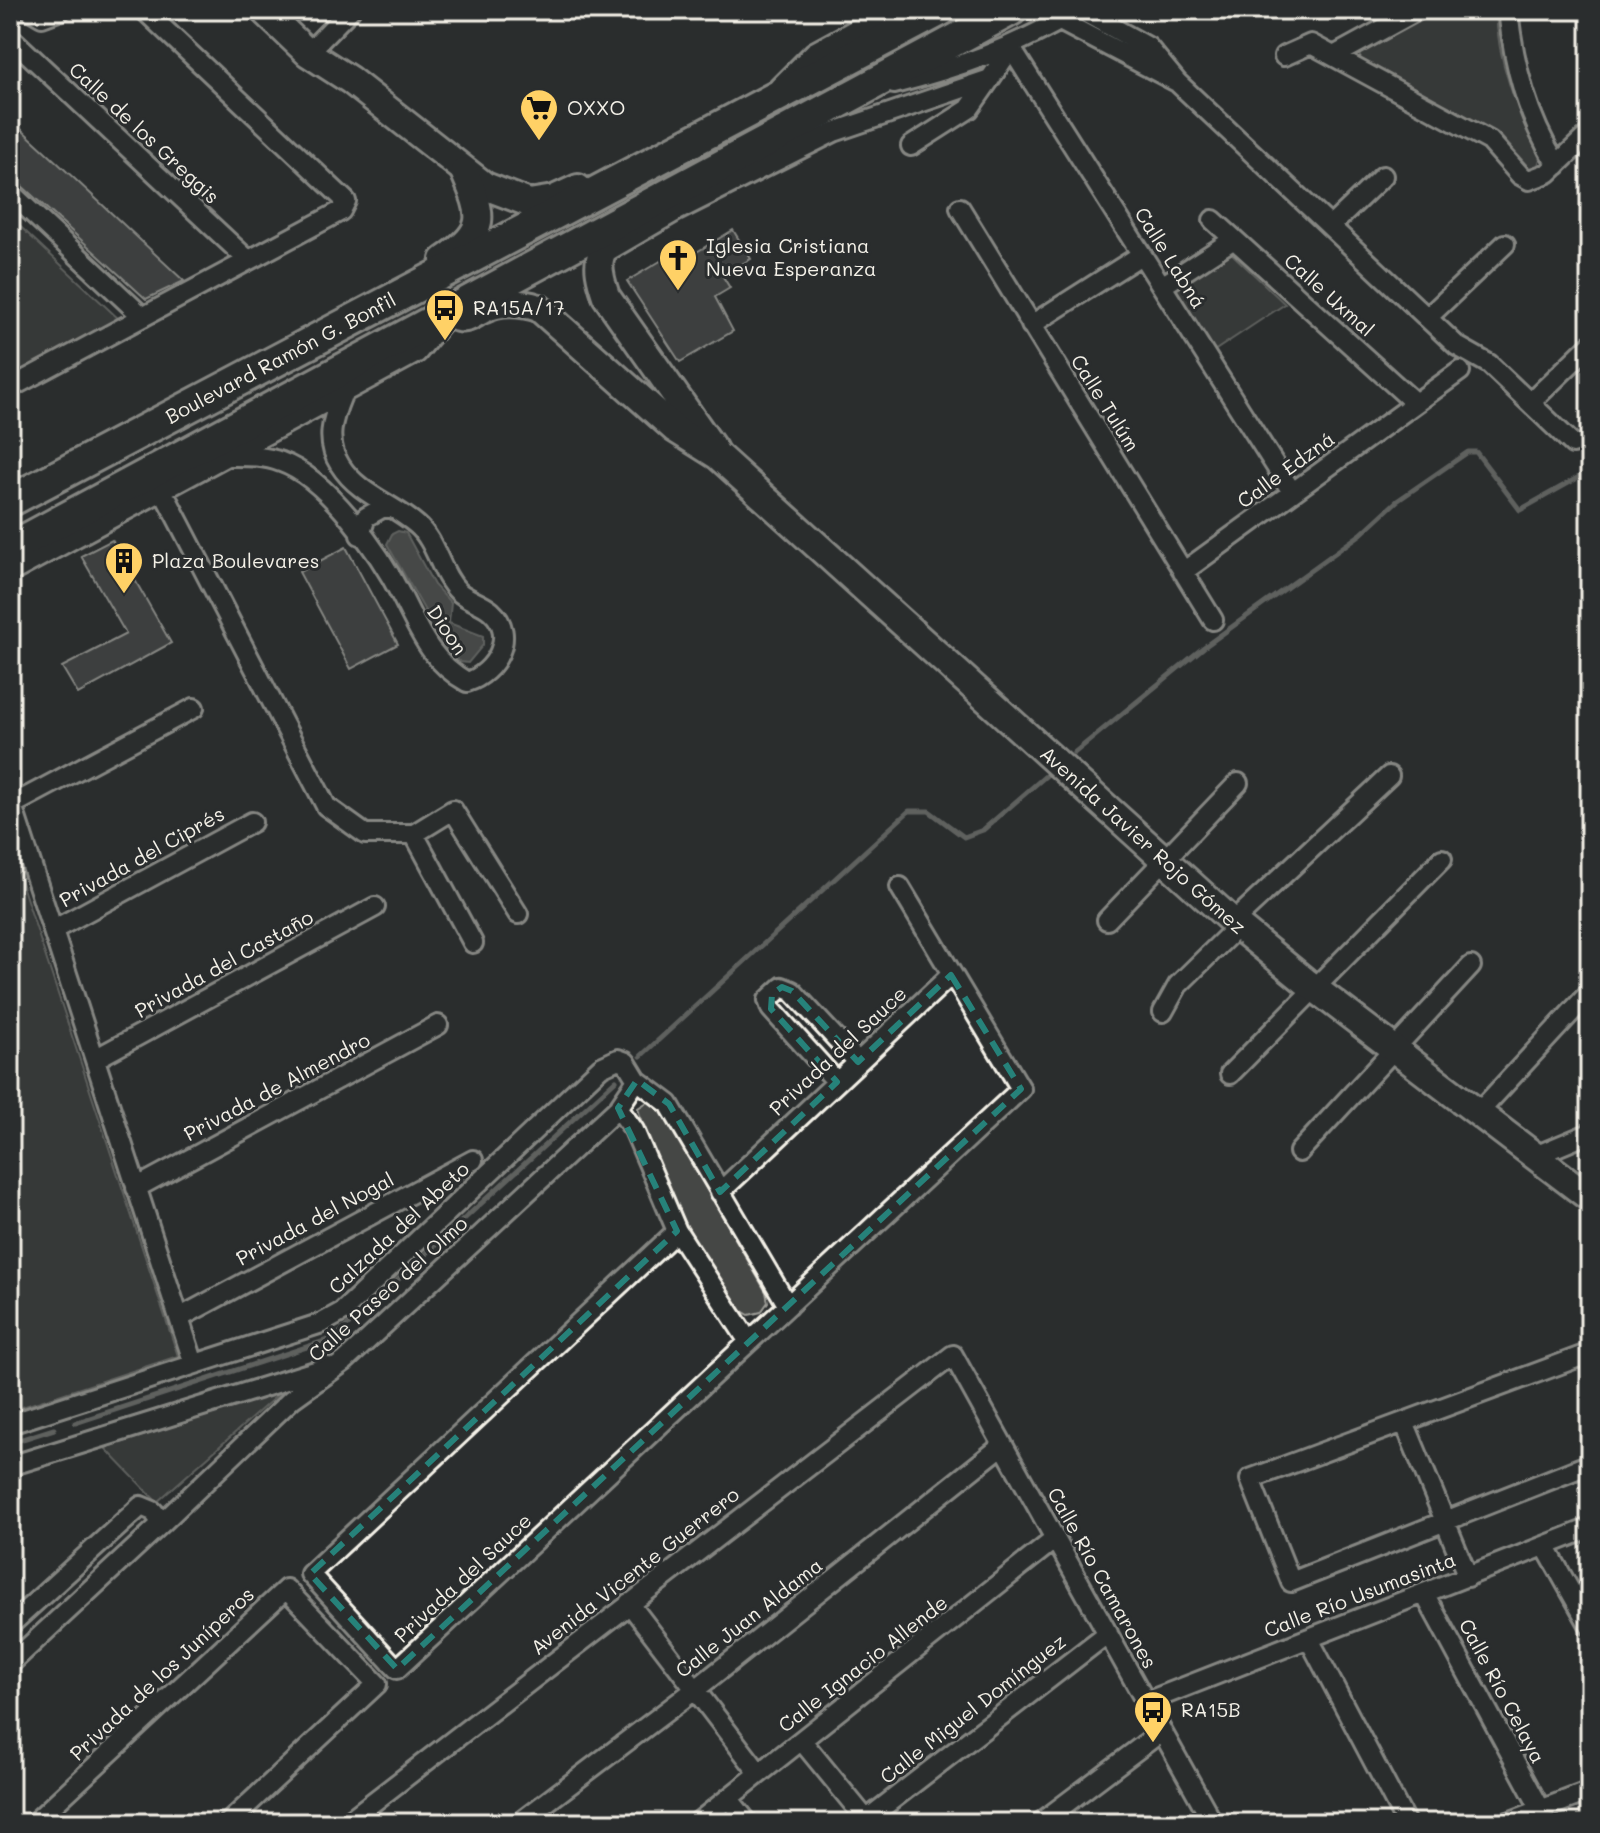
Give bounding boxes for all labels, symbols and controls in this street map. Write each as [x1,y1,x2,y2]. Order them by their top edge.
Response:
street label: Calle de los Greggis [64,56,225,209]
supermarket icon: OXXO [518,87,560,142]
place label: OXXO [567,94,625,120]
street label: Calle Labná [1129,202,1212,313]
place label: Iglesia Cristiana Nueva Esperanza [706,232,877,281]
church icon: Iglesia Cristiana Nueva Esperanza [657,237,699,292]
street label: Calle Uxmal [1279,247,1380,342]
street label: Boulevard Ramón G. Bonfil [160,286,400,429]
bus stop icon: RA15A/17 [424,287,466,342]
place label: RA15A/17 [473,294,565,320]
street label: Calle Tulúm [1066,349,1146,456]
street label: Calle Edzná [1232,425,1339,513]
building icon: Plaza Boulevares [103,540,145,595]
place label: Plaza Boulevares [152,547,319,573]
street label: Dioon [422,600,474,659]
street label: Avenida Javier Rojo Gómez [1035,740,1252,939]
street label: Privada del Ciprés [54,800,229,912]
street label: Privada del Castaño [130,903,317,1023]
street label: Privada del Sauce [763,980,911,1121]
street label: Privada de Almendro [179,1026,374,1146]
street label: Calzada del Abeto [323,1155,474,1299]
street label: Privada del Nogal [231,1166,398,1271]
street label: Calle Paseo del Olmo [302,1210,473,1367]
street label: Avenida Vicente Guerrero [525,1481,744,1660]
street label: Calle Río Camarones [1042,1482,1163,1673]
street label: Privada del Sauce [388,1507,536,1648]
street label: Calle Río Usumasinta [1260,1545,1459,1643]
street label: Calle Juan Aldama [670,1552,827,1683]
street label: Privada de los Juníperos [64,1581,259,1766]
street label: Calle Ignacio Allende [772,1589,952,1737]
street label: Calle Río Celaya [1454,1614,1552,1767]
street label: Calle Miguel Domínguez [874,1628,1071,1789]
bus stop icon: RA15B [1132,1689,1174,1744]
place label: RA15B [1181,1696,1241,1722]

